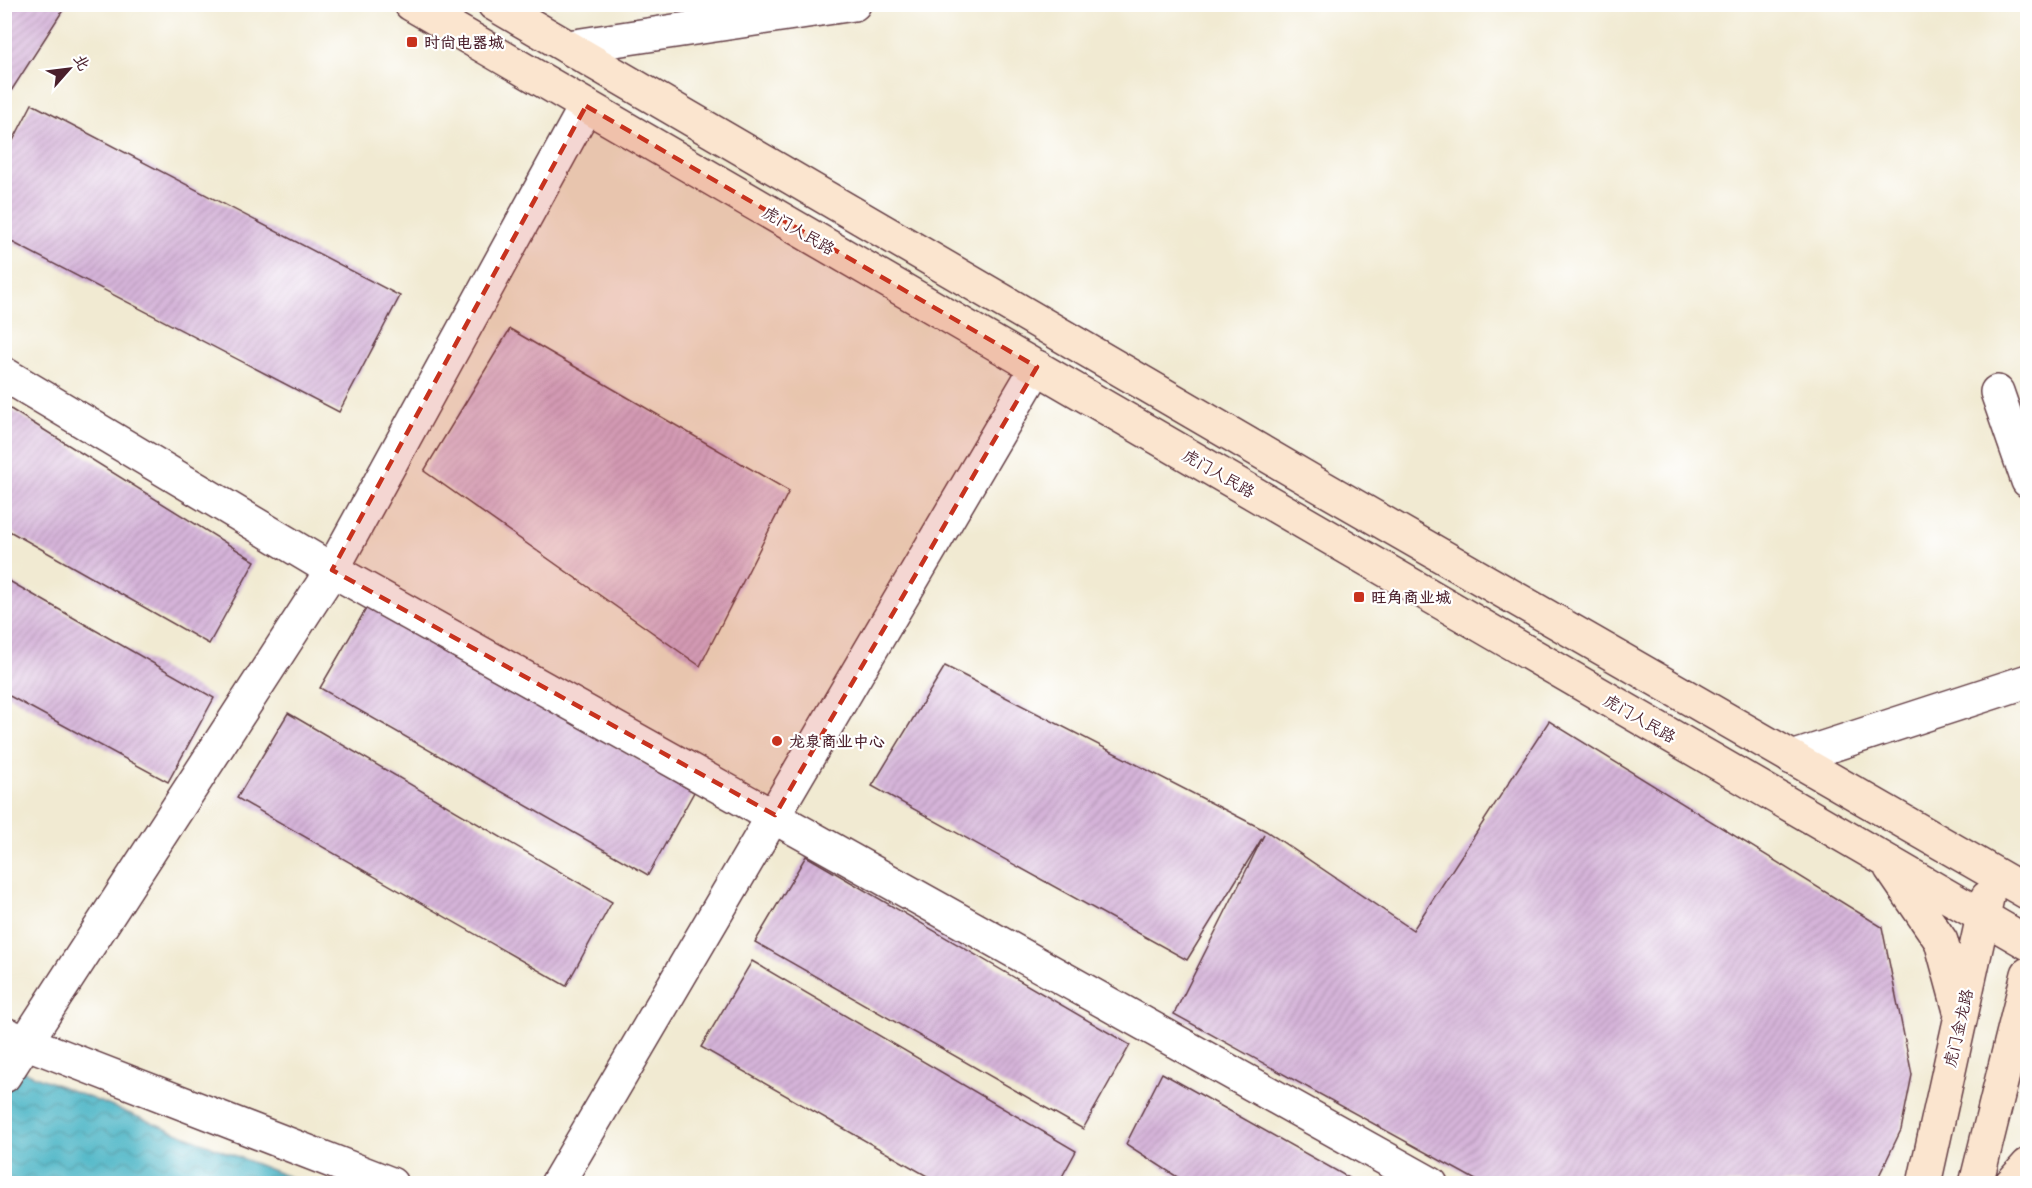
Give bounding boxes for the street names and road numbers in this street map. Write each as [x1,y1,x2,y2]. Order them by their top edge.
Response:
street label: 虎门人民路 [759,199,840,260]
street label: 虎门人民路 [1179,442,1260,503]
street label: 虎门人民路 [1600,687,1681,748]
street label: 虎门金龙路 [1936,986,1978,1069]

